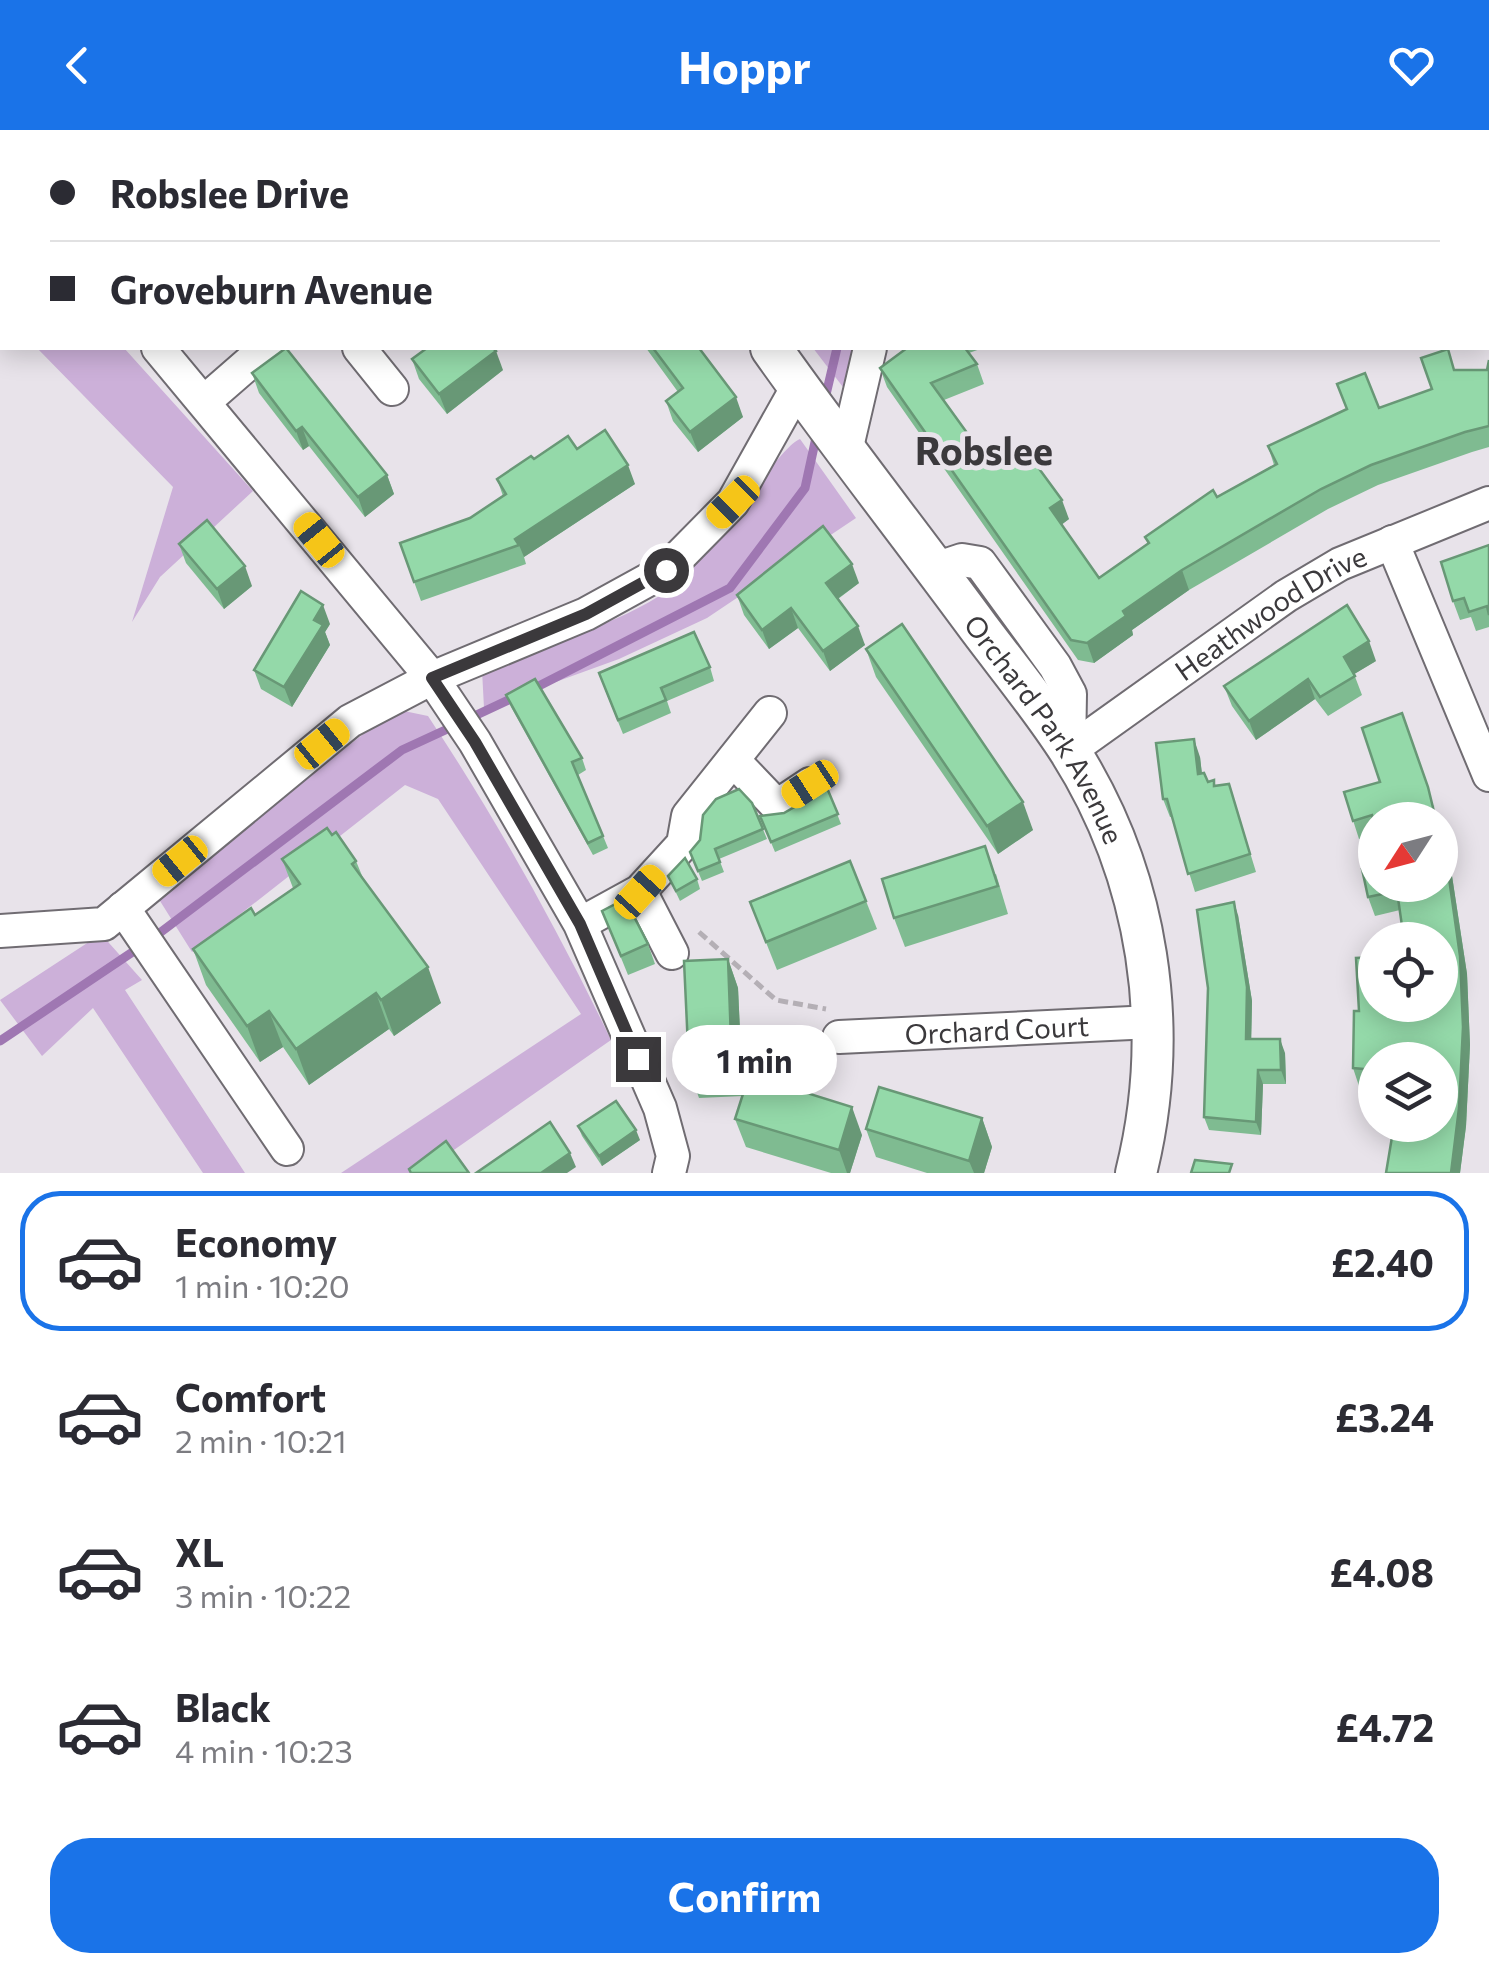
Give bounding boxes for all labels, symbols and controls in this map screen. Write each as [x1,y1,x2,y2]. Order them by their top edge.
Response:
icon: back [50,38,105,93]
text: Hoppr [678,38,811,93]
icon: heart [1384,38,1439,93]
text: Robslee Drive [110,169,349,216]
text: Groveburn Avenue [110,265,433,312]
district label: Robslee [915,426,1053,473]
car [701,470,765,534]
car [288,507,350,573]
street label: Heathwood Drive [1168,538,1371,687]
route start [644,548,689,593]
street label: Orchard Park Avenue [958,608,1131,849]
car [289,713,355,775]
car [777,755,843,813]
north arrow [1358,802,1458,902]
map controls [1358,802,1458,1142]
car [147,830,213,892]
car [609,860,671,924]
button: locate [1358,922,1458,1022]
street label: Orchard Court [904,1008,1090,1051]
callout: 1 min [673,1024,838,1094]
route end [616,1037,661,1082]
text: 1 min [717,1040,792,1080]
button: layers [1358,1042,1458,1142]
icon: car [55,1216,145,1306]
text: Economy [175,1218,337,1265]
text: £2.40 [1331,1238,1434,1285]
text: 1 min · 10:20 [175,1265,350,1305]
icon: car [55,1371,145,1461]
text: Comfort [175,1373,326,1420]
text: £3.24 [1335,1393,1434,1440]
text: 2 min · 10:21 [175,1420,347,1460]
icon: car [55,1526,145,1616]
text: XL [175,1528,224,1575]
text: £4.08 [1330,1548,1434,1595]
text: 3 min · 10:22 [175,1575,351,1615]
icon: car [55,1681,145,1771]
text: Black [175,1683,271,1730]
text: £4.72 [1336,1703,1434,1750]
text: 4 min · 10:23 [175,1730,353,1770]
button: Confirm [50,1838,1439,1953]

